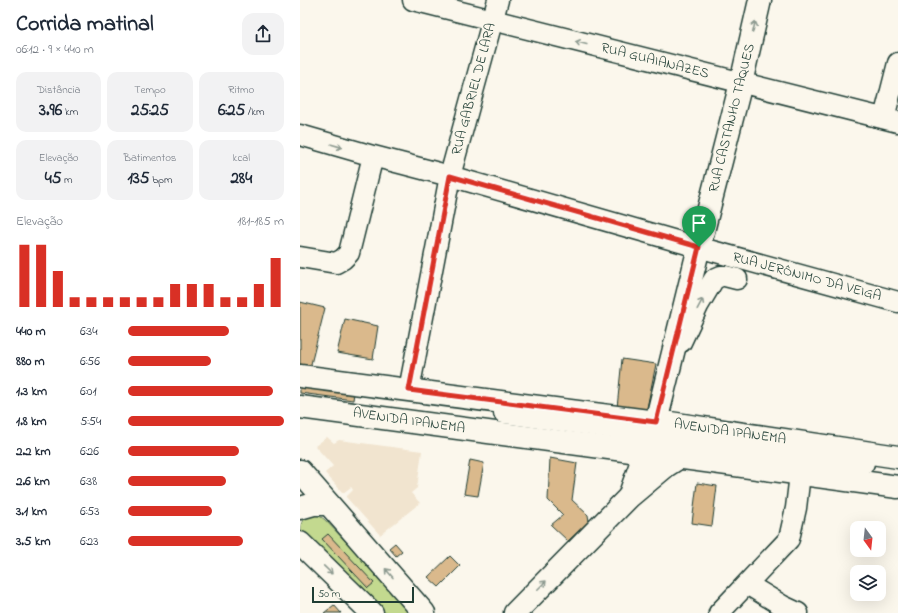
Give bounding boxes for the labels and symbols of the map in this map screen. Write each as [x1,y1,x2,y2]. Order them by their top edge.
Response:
street label: RUA GABRIEL DE LARA [446,21,502,157]
one-way arrow [750,21,758,34]
street label: RUA GUAIANAZES [599,37,711,85]
one-way arrow [575,38,588,46]
street label: RUA CASTANHO TAQUES [703,41,761,195]
one-way arrow [331,143,344,150]
pin [682,206,716,247]
street label: RUA JERÔNIMO DA VEIGA [730,247,884,307]
one-way arrow [697,298,704,310]
street label: AVENIDA IPANEMA [352,403,466,439]
street label: AVENIDA IPANEMA [673,414,787,450]
north arrow [850,521,886,557]
one-way arrow [323,565,333,575]
one-way arrow [385,568,394,578]
one-way arrow [537,580,547,590]
scale bar [312,585,414,604]

